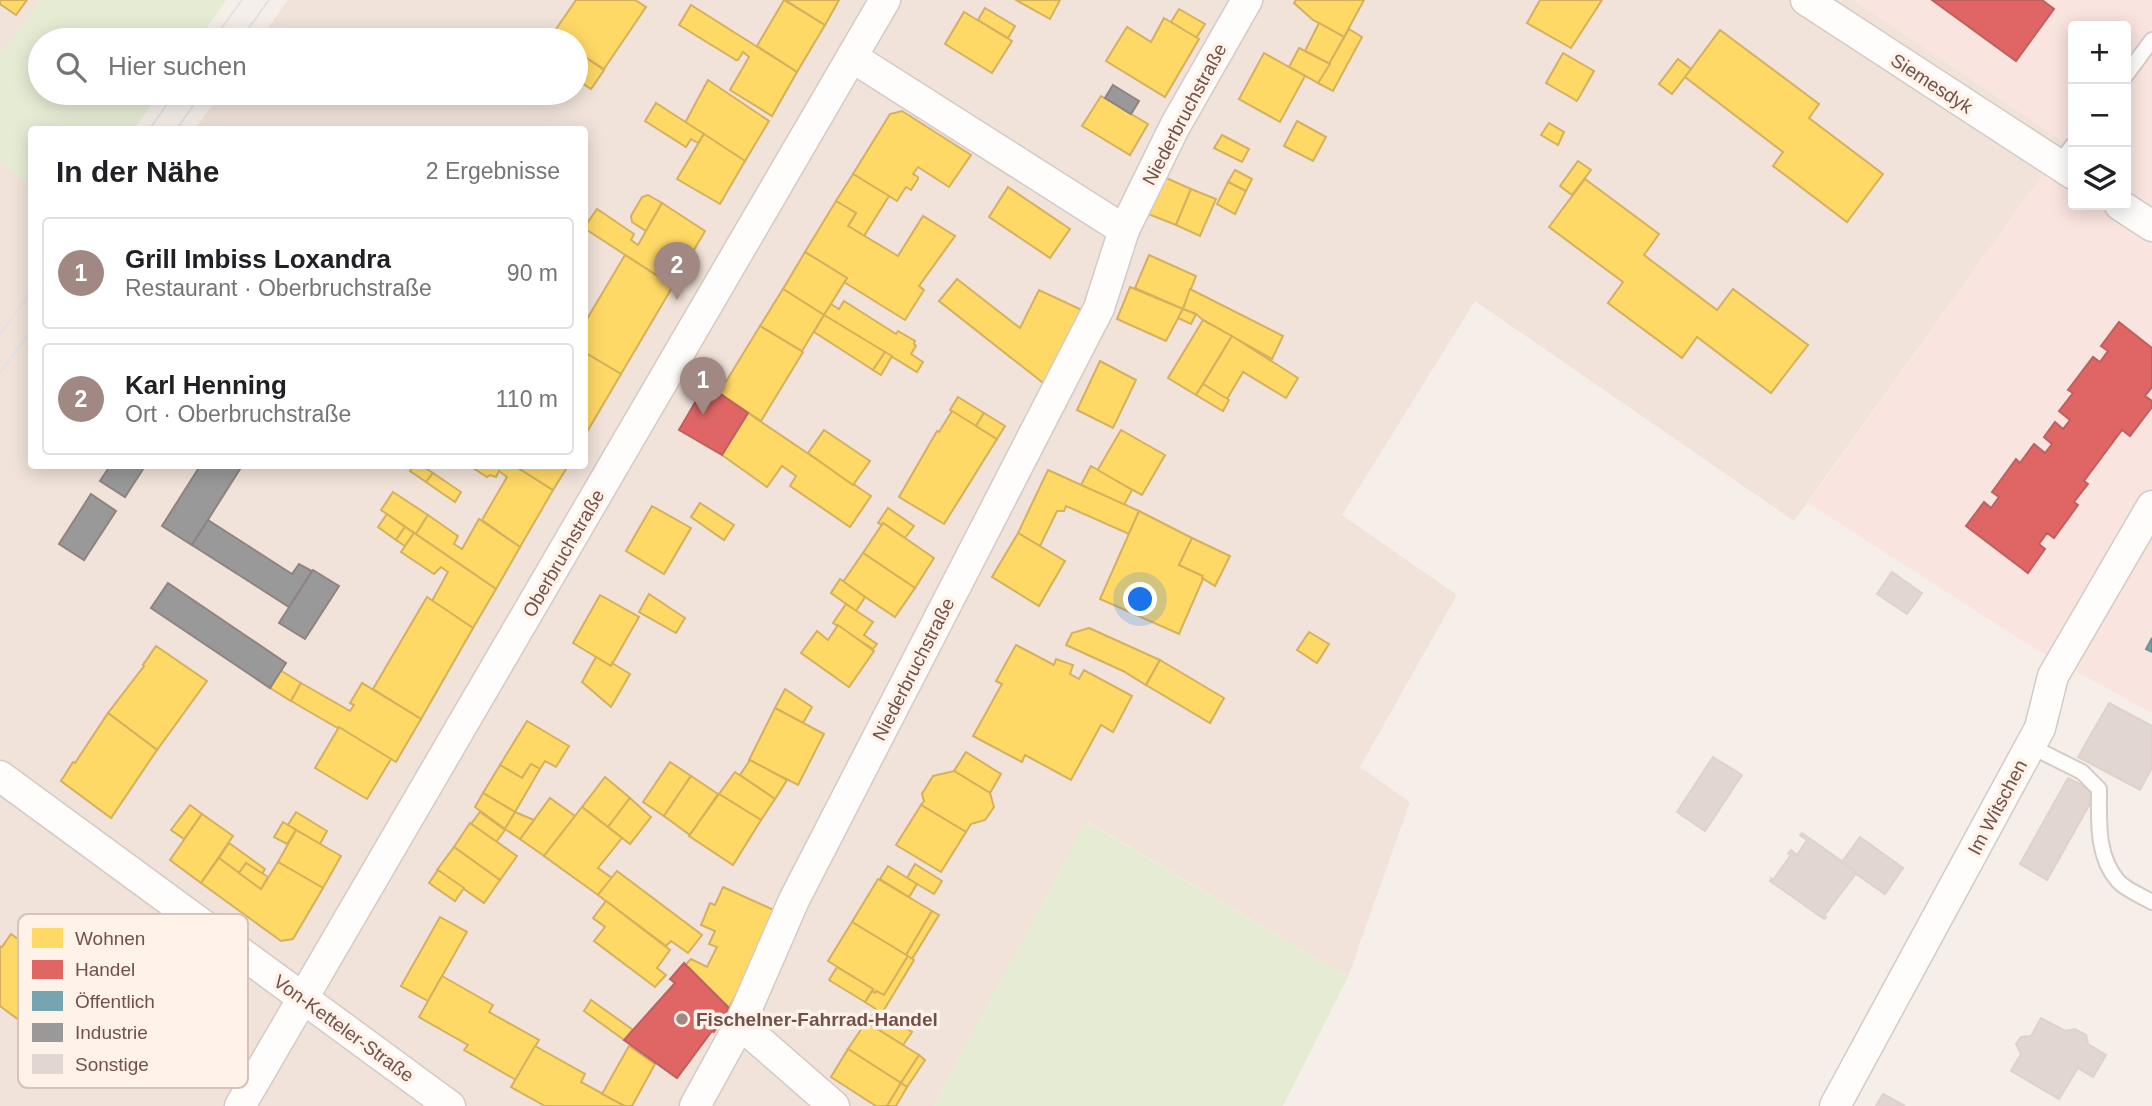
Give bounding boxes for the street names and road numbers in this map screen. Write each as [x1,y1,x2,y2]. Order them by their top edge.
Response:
street label: Niederbruchstraße [1138,40,1231,189]
street label: Siemesdyk [1887,49,1977,118]
street label: Oberbruchstraße [518,486,608,621]
street label: Niederbruchstraße [868,594,959,744]
street label: Im Witschen [1964,756,2031,858]
street label: Von-Ketteler-Straße [270,971,418,1086]

